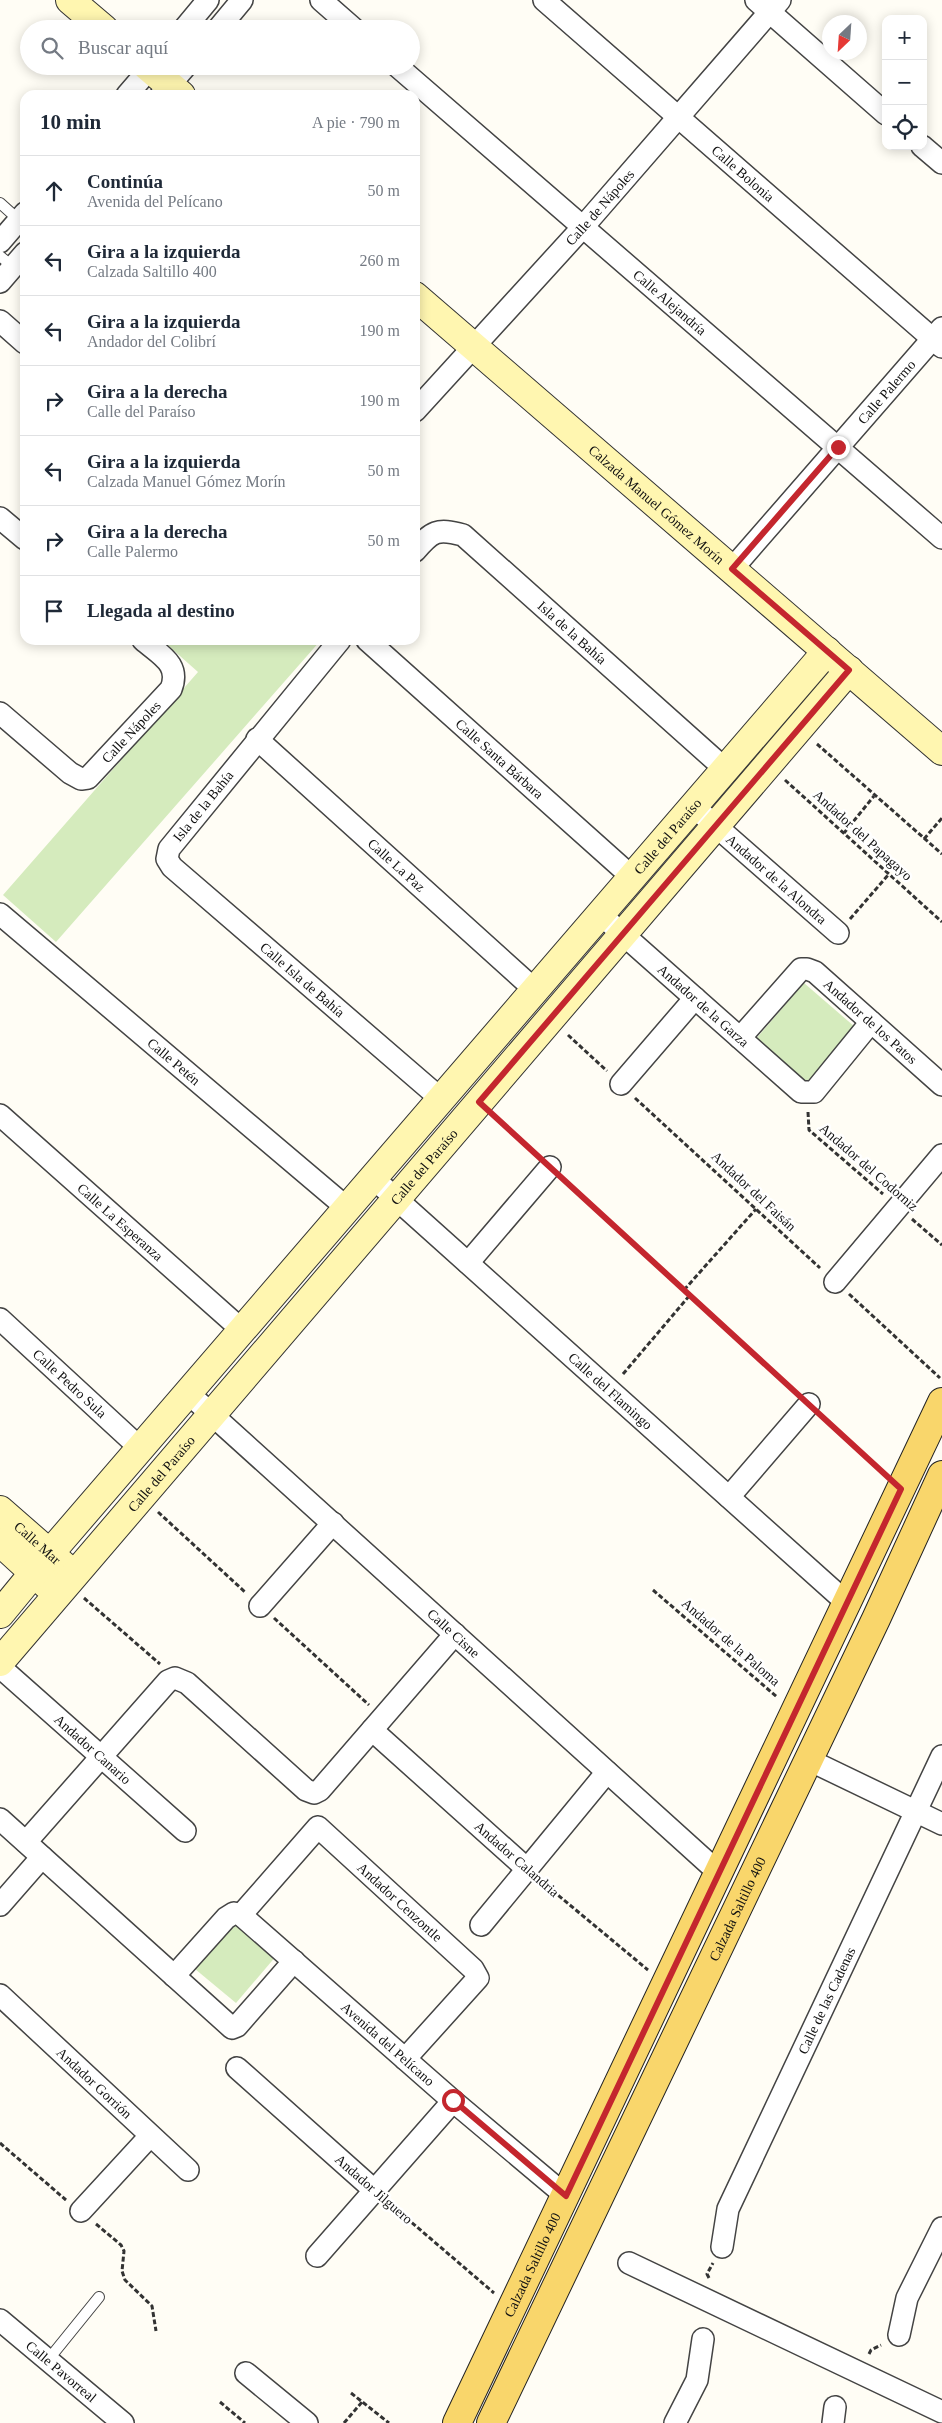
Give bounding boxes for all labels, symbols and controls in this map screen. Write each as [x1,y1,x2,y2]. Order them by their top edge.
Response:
north arrow [822,15,867,60]
map controls [882,15,927,150]
button: + [882,15,927,60]
search box [20,20,420,75]
icon: search [38,34,66,62]
text: Buscar aquí [78,37,168,58]
button: − [882,60,927,105]
button: locate [882,105,927,150]
text: 10 min [40,110,101,134]
text: A pie · 790 m [312,114,400,131]
street label: Calle Bolonia [709,143,777,205]
street label: Calle de Nápoles [563,167,637,249]
text: Continúa [87,171,163,192]
icon: ahead [40,177,68,205]
text: 50 m [368,182,400,199]
text: Avenida del Pelícano [87,193,223,210]
text: Gira a la izquierda [87,241,241,262]
icon: left [40,247,68,275]
text: 260 m [360,252,400,269]
text: Calzada Saltillo 400 [87,263,217,280]
street label: Calle Alejandría [630,267,710,339]
text: Gira a la izquierda [87,311,241,332]
icon: left [40,317,68,345]
text: 190 m [360,322,400,339]
text: Andador del Colibrí [87,333,216,350]
street label: Calle Palermo [855,357,919,427]
text: Gira a la derecha [87,381,228,402]
icon: right [40,387,68,415]
text: 190 m [360,392,400,409]
text: Calle del Paraíso [87,403,195,420]
route end [827,436,850,459]
street label: Calzada Manuel Gómez Morín [585,442,727,567]
text: Gira a la izquierda [87,451,241,472]
icon: left [40,457,68,485]
text: 50 m [368,462,400,479]
text: Calzada Manuel Gómez Morín [87,473,286,490]
text: Gira a la derecha [87,521,228,542]
icon: right [40,527,68,555]
text: 50 m [368,532,400,549]
text: Calle Palermo [87,543,178,560]
icon: arrive [40,597,68,625]
street label: Isla de la Bahía [535,598,610,668]
text: Llegada al destino [87,600,235,621]
street label: Calle Nápoles [99,698,164,766]
street label: Calle Santa Bárbara [453,716,547,802]
street label: Isla de la Bahía [170,767,237,845]
street label: Andador del Papagayo [810,787,915,884]
street label: Calle del Paraíso [631,796,705,877]
street label: Andador de la Alondra [723,832,830,928]
street label: Calle La Paz [365,836,428,895]
street label: Calle Isla de Bahía [257,940,348,1021]
street label: Andador de la Garza [654,962,752,1051]
street label: Andador de los Patos [821,977,920,1067]
street label: Calle Petén [144,1035,203,1088]
street label: Andador del Codorniz [817,1121,921,1214]
street label: Calle del Paraíso [388,1126,461,1208]
street label: Andador del Faisán [708,1148,799,1234]
street label: Calle La Esperanza [74,1181,166,1265]
street label: Calle Pedro Sula [30,1346,110,1422]
street label: Calle del Flamingo [565,1350,655,1433]
street label: Calle del Paraíso [125,1433,198,1515]
street label: Calle Mar [11,1519,64,1568]
street label: Andador de la Paloma [679,1596,783,1689]
street label: Calle Cisne [424,1606,482,1661]
street label: Andador Canario [51,1712,134,1787]
street label: Andador Calandria [471,1819,563,1901]
street label: Calzada Saltillo 400 [706,1855,769,1964]
street label: Andador Cenzontle [354,1860,445,1945]
street label: Calle de las Cadenas [795,1945,859,2057]
street label: Avenida del Pelícano [338,1999,437,2089]
street label: Andador Gorrión [54,2045,135,2122]
route start [442,2089,465,2112]
street label: Andador Jilguero [332,2152,415,2227]
street label: Calzada Saltillo 400 [501,2211,564,2320]
street label: Calle Pavorreal [23,2338,99,2405]

